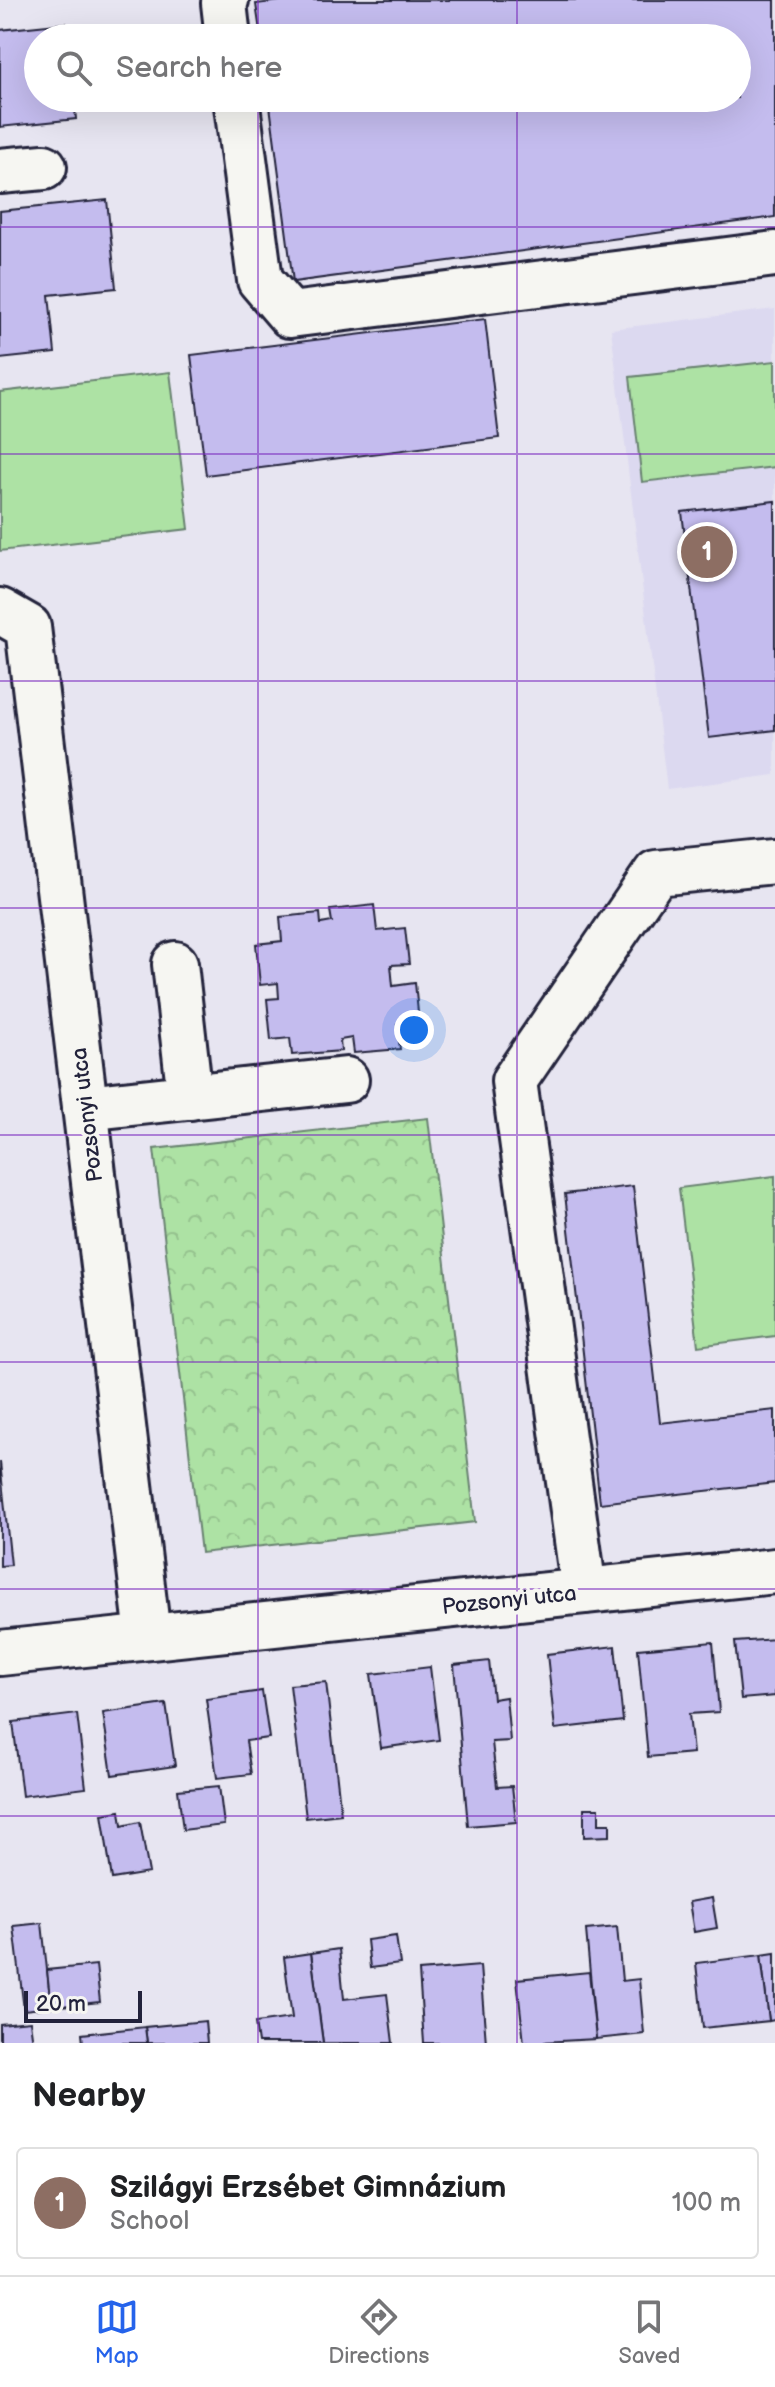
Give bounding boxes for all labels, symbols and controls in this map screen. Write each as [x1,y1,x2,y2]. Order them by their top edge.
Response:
search box [24,24,751,112]
icon: search [52,46,96,90]
text: Search here [116,50,282,86]
pin: 1 [681,522,733,582]
your location [394,1010,434,1050]
street label: Pozsonyi utca [66,1046,109,1184]
street label: Pozsonyi utca [441,1580,578,1621]
scale bar [24,1987,142,2023]
text: 20 m [36,1991,86,2018]
text: Nearby [32,2075,146,2116]
text: Szilágyi Erzsébet Gimnázium [110,2170,506,2206]
text: 1 [55,2188,65,2219]
text: 100 m [672,2188,741,2219]
text: School [110,2206,189,2237]
tab: Map [95,2295,139,2370]
tab: Directions [328,2295,429,2370]
tab: Saved [619,2295,680,2370]

